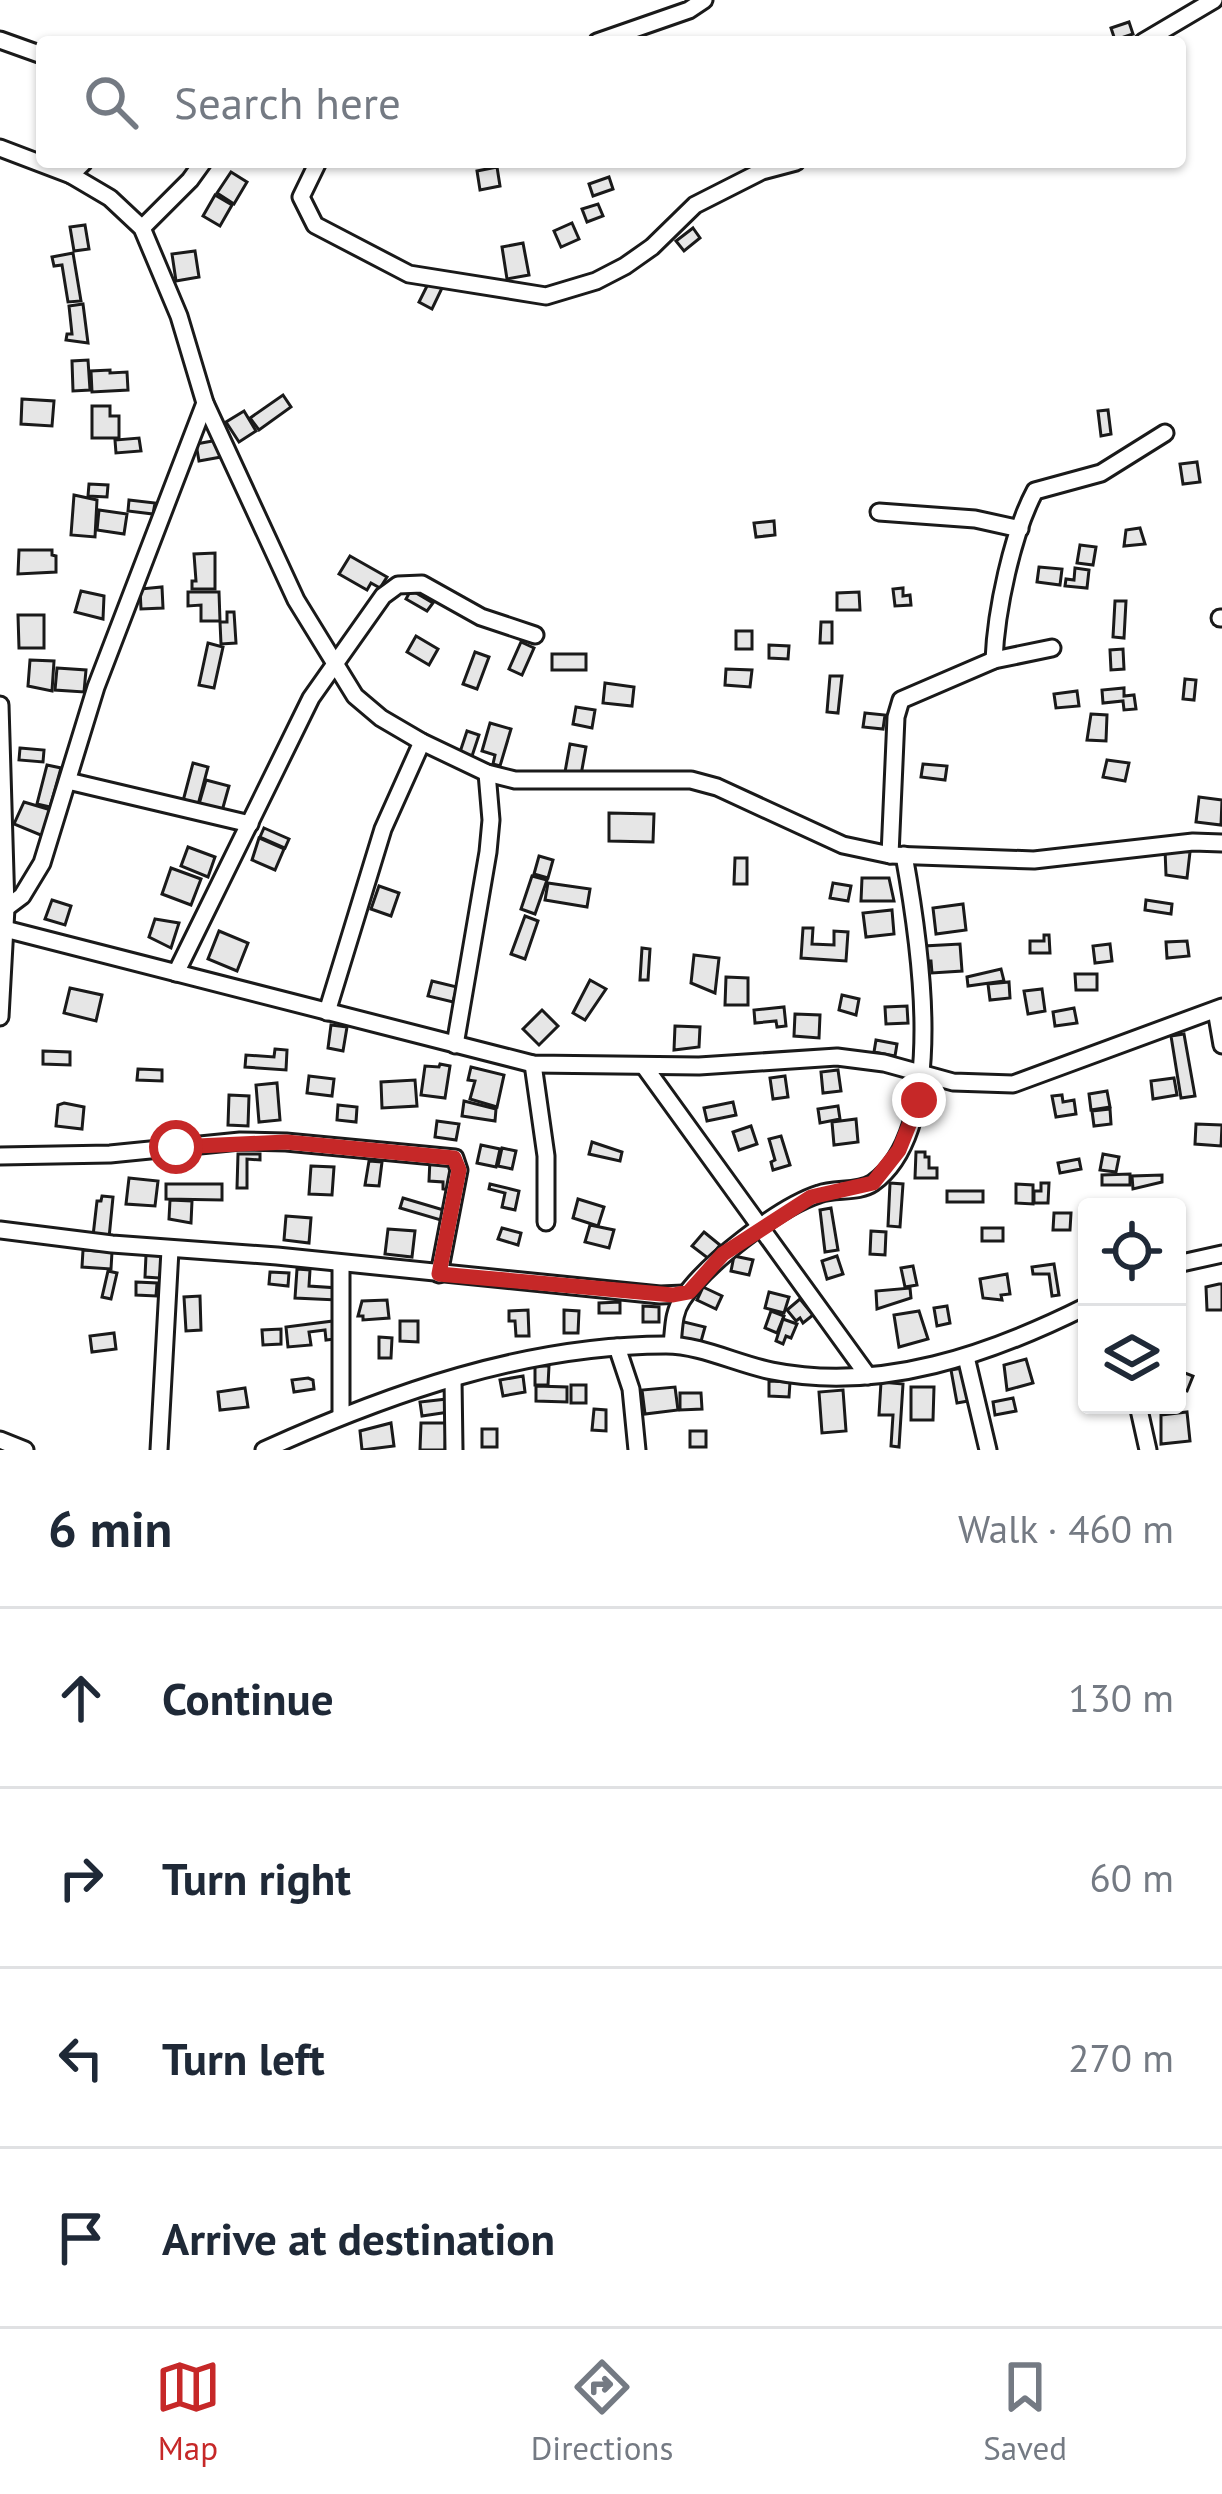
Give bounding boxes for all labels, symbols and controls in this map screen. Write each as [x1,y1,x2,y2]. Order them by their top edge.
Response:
search box [36,36,1186,168]
icon: search [78,69,144,135]
text: Search here [174,73,401,131]
route end [892,1073,946,1127]
route start [149,1120,203,1174]
map controls [1078,1198,1186,1414]
button: locate [1078,1198,1186,1306]
button: layers [1078,1306,1186,1414]
text: 6 min [48,1495,172,1561]
text: Walk · 460 m [958,1503,1174,1554]
icon: ahead [48,1665,114,1731]
text: Continue [162,1669,334,1727]
text: 130 m [1068,1672,1174,1723]
icon: right [48,1845,114,1911]
text: Turn right [162,1849,351,1907]
text: 60 m [1089,1852,1174,1903]
icon: left [48,2025,114,2091]
text: Turn left [162,2029,325,2087]
text: 270 m [1068,2032,1174,2083]
icon: arrive [48,2205,114,2271]
text: Arrive at destination [162,2209,555,2267]
tab: Map [155,2354,221,2469]
tab: Directions [531,2354,673,2469]
tab: Saved [983,2354,1067,2469]

